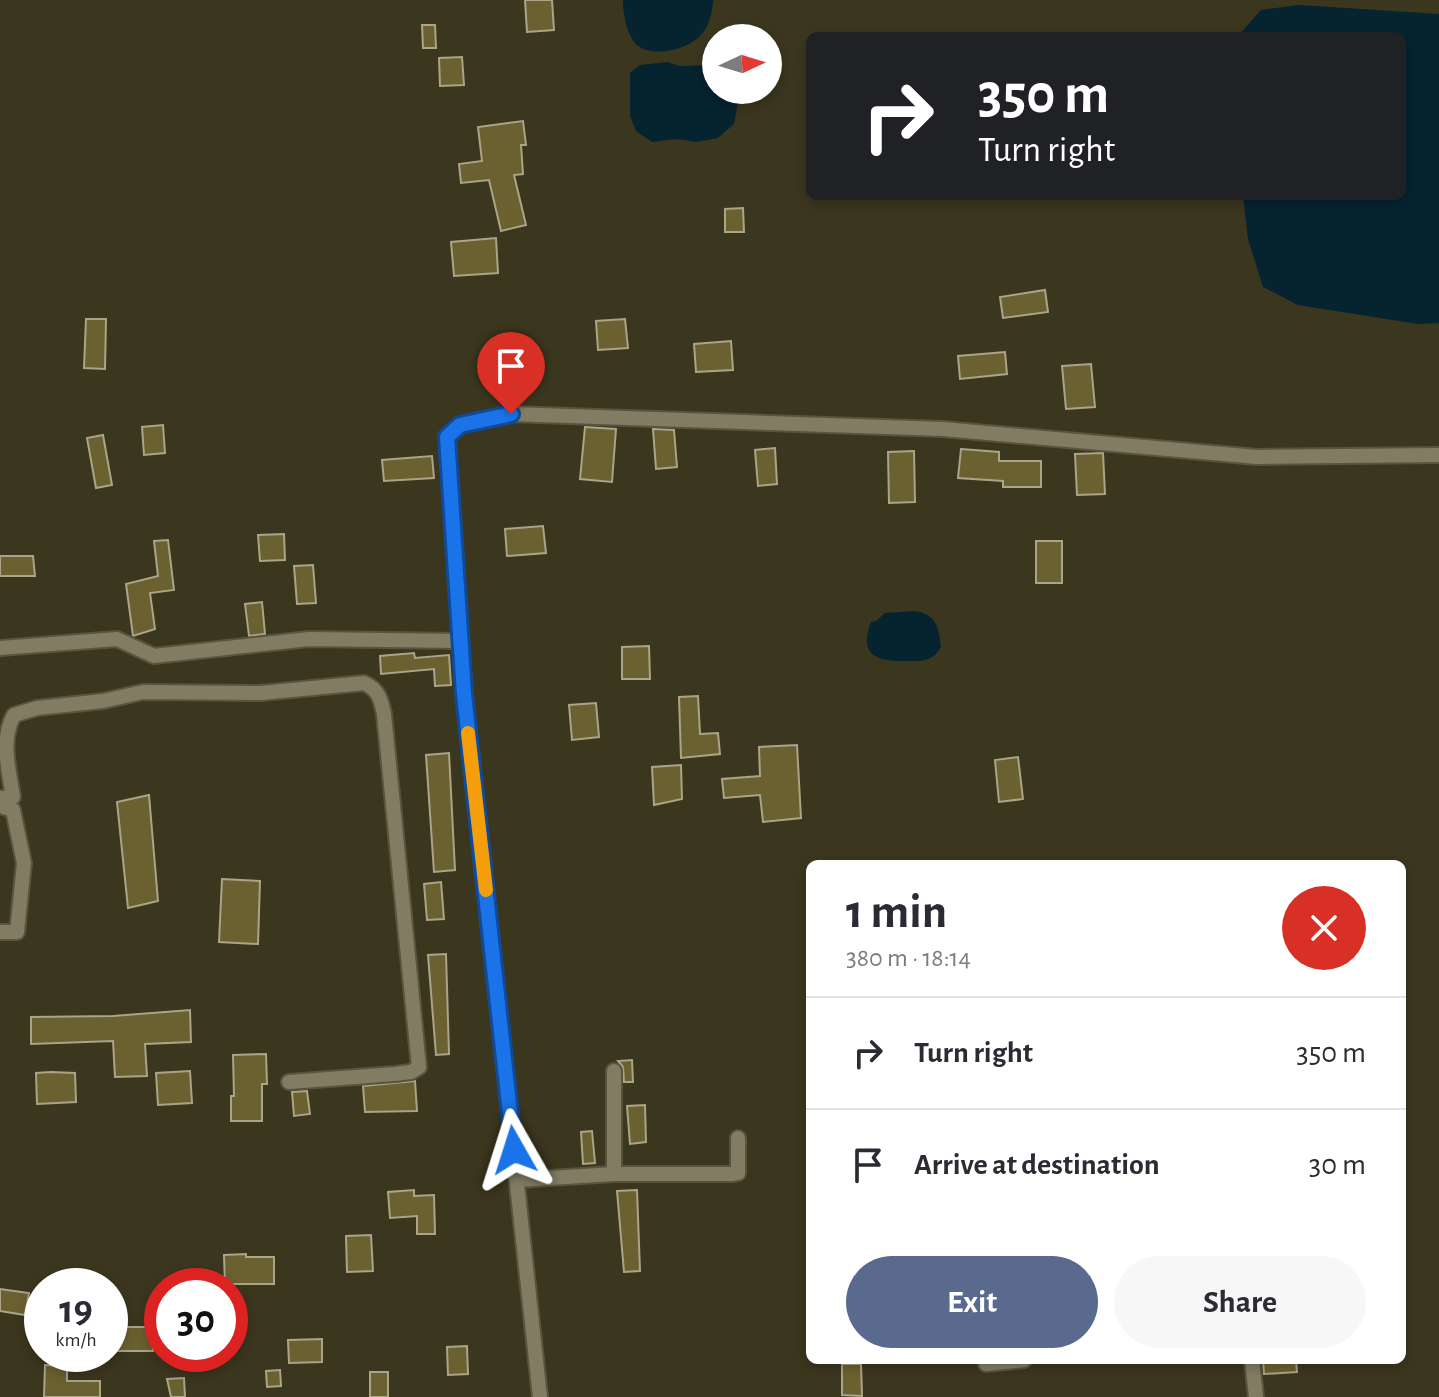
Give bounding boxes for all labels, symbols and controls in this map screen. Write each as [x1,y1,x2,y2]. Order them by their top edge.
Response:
north arrow [702,24,782,104]
map controls [702,24,782,104]
icon: right [846,64,950,168]
text: 350 m [978,67,1109,123]
text: Turn right [978,132,1115,168]
pin [477,332,545,414]
icon: arrive [489,344,533,388]
button: close [1282,886,1366,970]
text: 1 min [846,889,947,937]
text: 380 m · 18:14 [846,945,971,971]
icon: right [846,1031,890,1075]
text: Turn right [914,1038,1033,1068]
text: 350 m [1296,1038,1366,1068]
position arrow [472,1108,556,1192]
icon: arrive [846,1143,890,1187]
text: Arrive at destination [914,1150,1160,1180]
text: 30 m [1309,1150,1366,1180]
button: Exit [846,1256,1098,1348]
button: Share [1114,1256,1366,1348]
speed limit sign: 30 [144,1268,248,1372]
text: 19 [59,1290,93,1330]
text: km/h [55,1330,97,1350]

